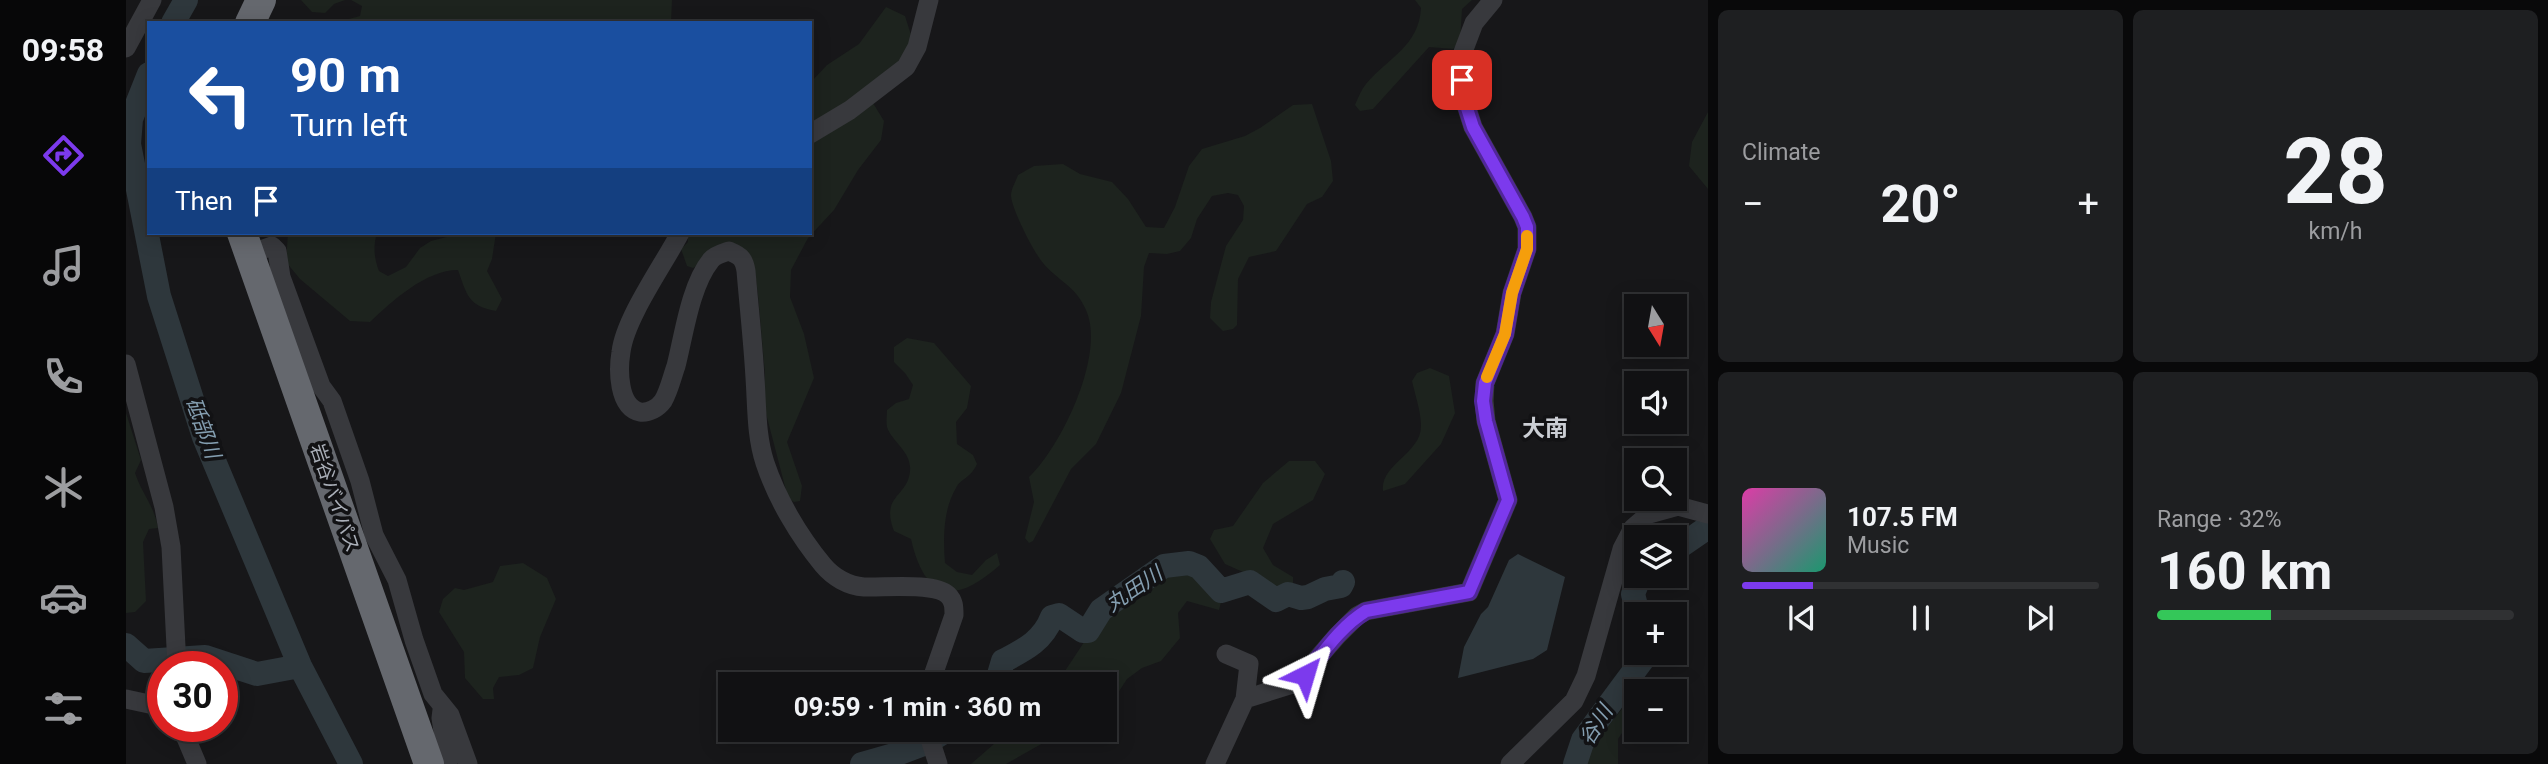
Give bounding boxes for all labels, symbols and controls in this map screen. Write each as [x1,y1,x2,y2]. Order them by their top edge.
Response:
text: 09:58 [22,31,104,69]
text: 90 m [290,47,401,104]
icon: left [175,49,266,140]
pin [1432,50,1492,110]
icon: arrive [1443,61,1481,99]
text: Turn left [290,106,408,144]
text: 28 [2283,119,2388,225]
icon: directions [39,131,88,180]
text: Climate [1742,139,1821,166]
text: 20° [1881,174,1961,235]
icon: arrive [247,182,285,220]
text: − [1742,182,1764,226]
text: + [2077,182,2099,226]
text: Then [175,186,233,216]
text: km/h [2309,218,2363,245]
icon: music [39,241,88,290]
north arrow [1624,294,1687,357]
map controls [1624,294,1687,742]
icon: phone [39,352,88,401]
button: sound [1624,371,1687,434]
water label: 砥部川 [181,394,226,464]
district label: 大南 [1522,415,1568,442]
street label: 岩谷バイパス [306,441,364,555]
button: search [1624,448,1687,511]
icon: climate [39,463,88,512]
text: 107.5 FM [1847,502,1958,532]
text: Range · 32% [2157,506,2282,533]
button: layers [1624,525,1687,588]
text: Music [1847,532,1909,559]
text: 160 km [2157,541,2332,602]
water label: 丸田川 [1101,560,1168,617]
icon: car [39,573,88,622]
icon: previous [1783,599,1821,637]
icon: pause [1902,599,1940,637]
icon: next [2021,599,2059,637]
button: + [1624,602,1687,665]
position arrow [1268,638,1342,712]
speed limit sign: 30 [147,651,238,742]
button: − [1624,679,1687,742]
icon: filters [39,684,88,733]
text: 09:59 · 1 min · 360 m [794,692,1041,722]
water label: 谷川 [1575,699,1618,749]

